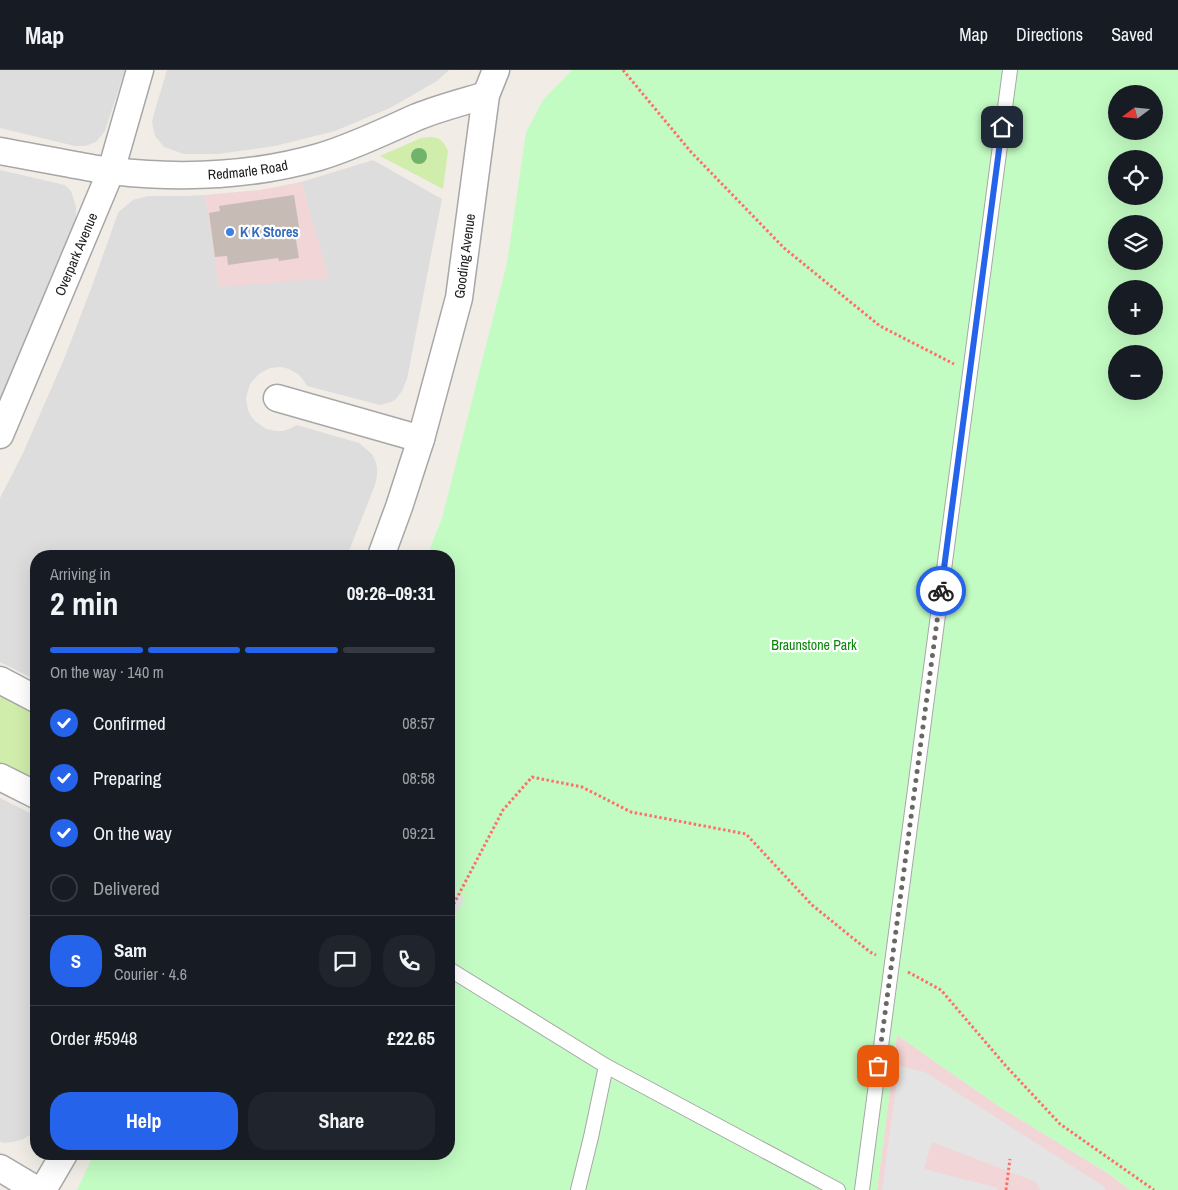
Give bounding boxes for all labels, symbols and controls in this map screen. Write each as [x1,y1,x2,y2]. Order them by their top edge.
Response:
text: Map [25,19,64,51]
text: Map [959,22,988,47]
text: Directions [1016,22,1083,47]
text: Saved [1111,22,1153,47]
north arrow [1108,85,1162,140]
map controls [1108,85,1163,400]
pin [981,106,1023,148]
icon: home [988,113,1016,141]
button: locate [1108,150,1163,205]
street label: Redmarle Road [207,156,289,184]
street label: Overpark Avenue [50,210,101,299]
street label: Gooding Avenue [450,213,479,300]
button: layers [1108,215,1163,270]
place label: K K Stores [240,223,299,241]
marker: K K Stores [224,226,236,238]
button: + [1108,280,1163,335]
button: − [1108,345,1163,400]
text: Arriving in [50,563,111,585]
courier [916,566,966,616]
icon: bike [927,577,955,605]
text: 09:26–09:31 [347,580,435,606]
text: 2 min [50,582,119,625]
park label: Braunstone Park [771,636,857,654]
text: On the way · 140 m [50,661,164,683]
icon: check [50,709,78,737]
text: Confirmed [93,710,166,736]
text: 08:57 [402,712,435,734]
icon: check [50,764,78,792]
text: Preparing [93,765,161,791]
text: 08:58 [402,767,435,789]
icon: check [50,819,78,847]
text: On the way [93,820,172,846]
text: 09:21 [402,822,435,844]
text: Delivered [93,875,160,901]
button: chat [319,935,371,987]
button: phone [383,935,435,987]
text: Sam [114,937,147,963]
text: S [71,948,81,974]
text: Courier · 4.6 [114,963,187,985]
text: Order #5948 [50,1025,137,1051]
text: £22.65 [387,1025,435,1051]
pin [857,1045,899,1087]
icon: bag [864,1052,892,1080]
button: Help [50,1092,238,1150]
button: Share [248,1092,435,1150]

